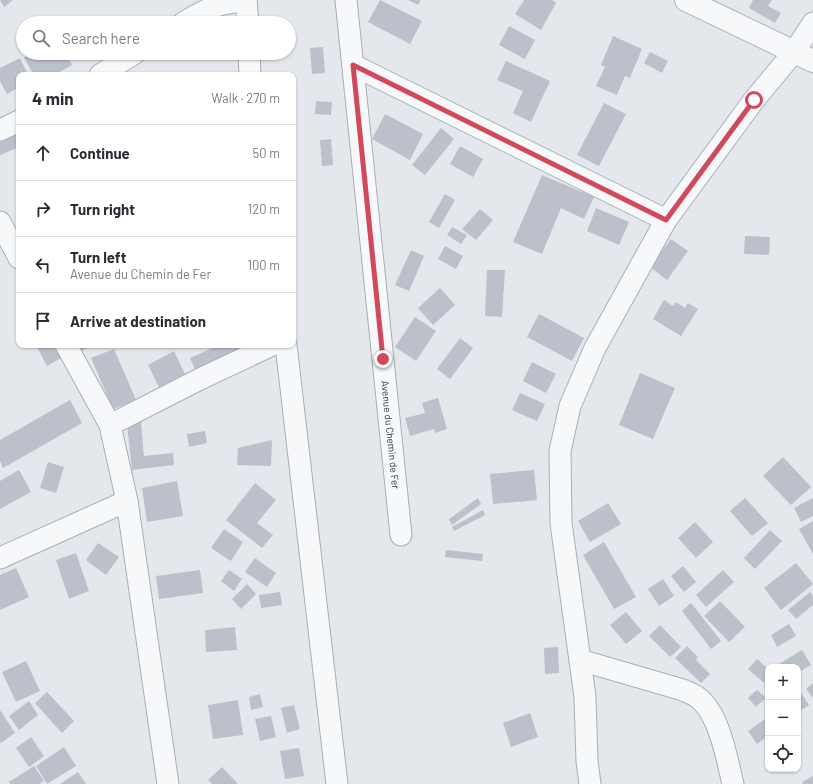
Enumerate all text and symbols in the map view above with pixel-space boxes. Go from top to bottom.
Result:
search box [16,16,296,60]
icon: search [30,27,52,49]
text: Search here [62,29,140,47]
text: 4 min [32,88,74,108]
text: Walk · 270 m [211,90,280,106]
route start [745,91,763,109]
icon: ahead [32,142,54,164]
text: Continue [70,144,130,162]
text: 50 m [253,145,280,161]
icon: right [32,198,54,220]
text: Turn right [70,200,135,218]
text: 120 m [248,201,280,217]
text: Turn left [70,248,126,266]
icon: left [32,254,54,276]
text: 100 m [247,257,280,273]
text: Avenue du Chemin de Fer [70,266,211,282]
icon: arrive [32,310,54,332]
text: Arrive at destination [70,312,206,330]
route end [374,350,392,368]
street label: Avenue du Chemin de Fer [379,380,402,490]
map controls [765,664,801,772]
button: + [765,664,801,700]
button: − [765,700,801,736]
button: locate [765,736,801,772]

